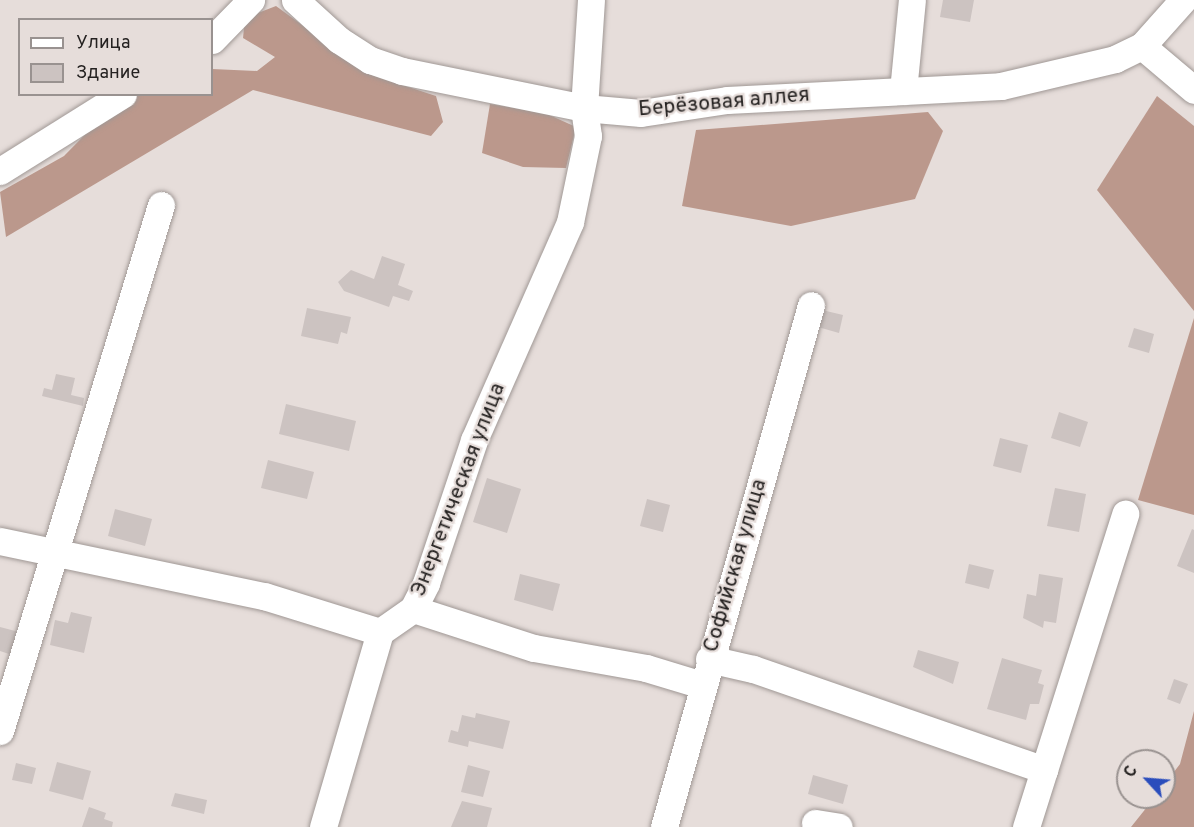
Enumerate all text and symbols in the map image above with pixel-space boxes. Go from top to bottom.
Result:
legend [18,18,213,96]
text: Улица [76,32,130,55]
text: Здание [76,62,140,85]
street label: Берёзовая аллея [637,83,811,123]
street label: Энергетическая улица [407,380,511,600]
street label: Софийская улица [699,477,773,655]
north arrow [1116,749,1176,809]
text: С [1120,763,1143,781]

